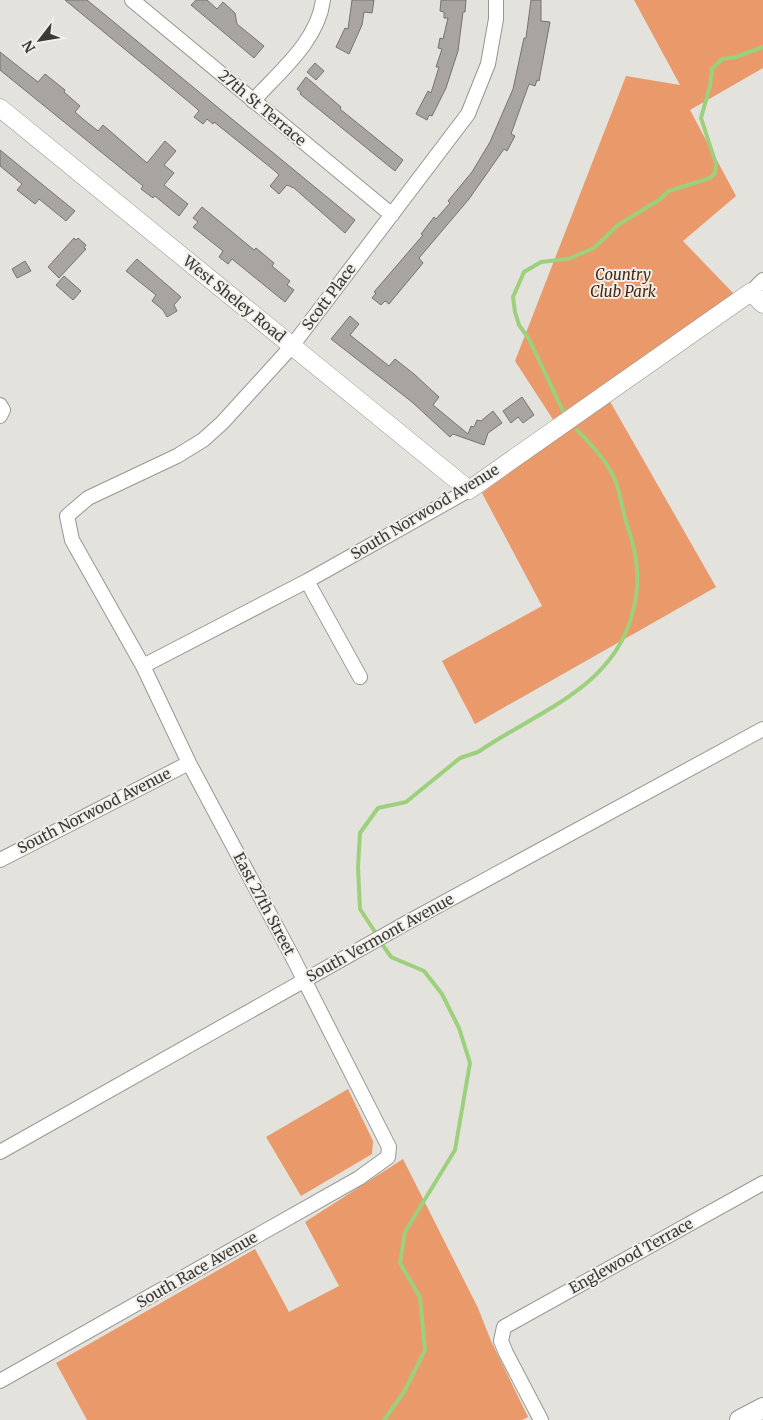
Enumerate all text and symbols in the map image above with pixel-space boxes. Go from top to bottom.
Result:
north arrow [15,15,65,65]
text: N [18,37,39,56]
street label: 27th St Terrace [215,65,310,150]
street label: West Sheley Road [178,251,290,346]
street label: Scott Place [298,260,360,334]
park label: Country Club Park [590,265,657,301]
street label: South Norwood Avenue [347,460,503,563]
street label: South Norwood Avenue [14,763,174,858]
street label: East 27th Street [229,849,300,959]
street label: South Vermont Avenue [303,889,457,986]
street label: Englewood Terrace [565,1213,696,1298]
street label: South Race Avenue [133,1227,261,1312]

